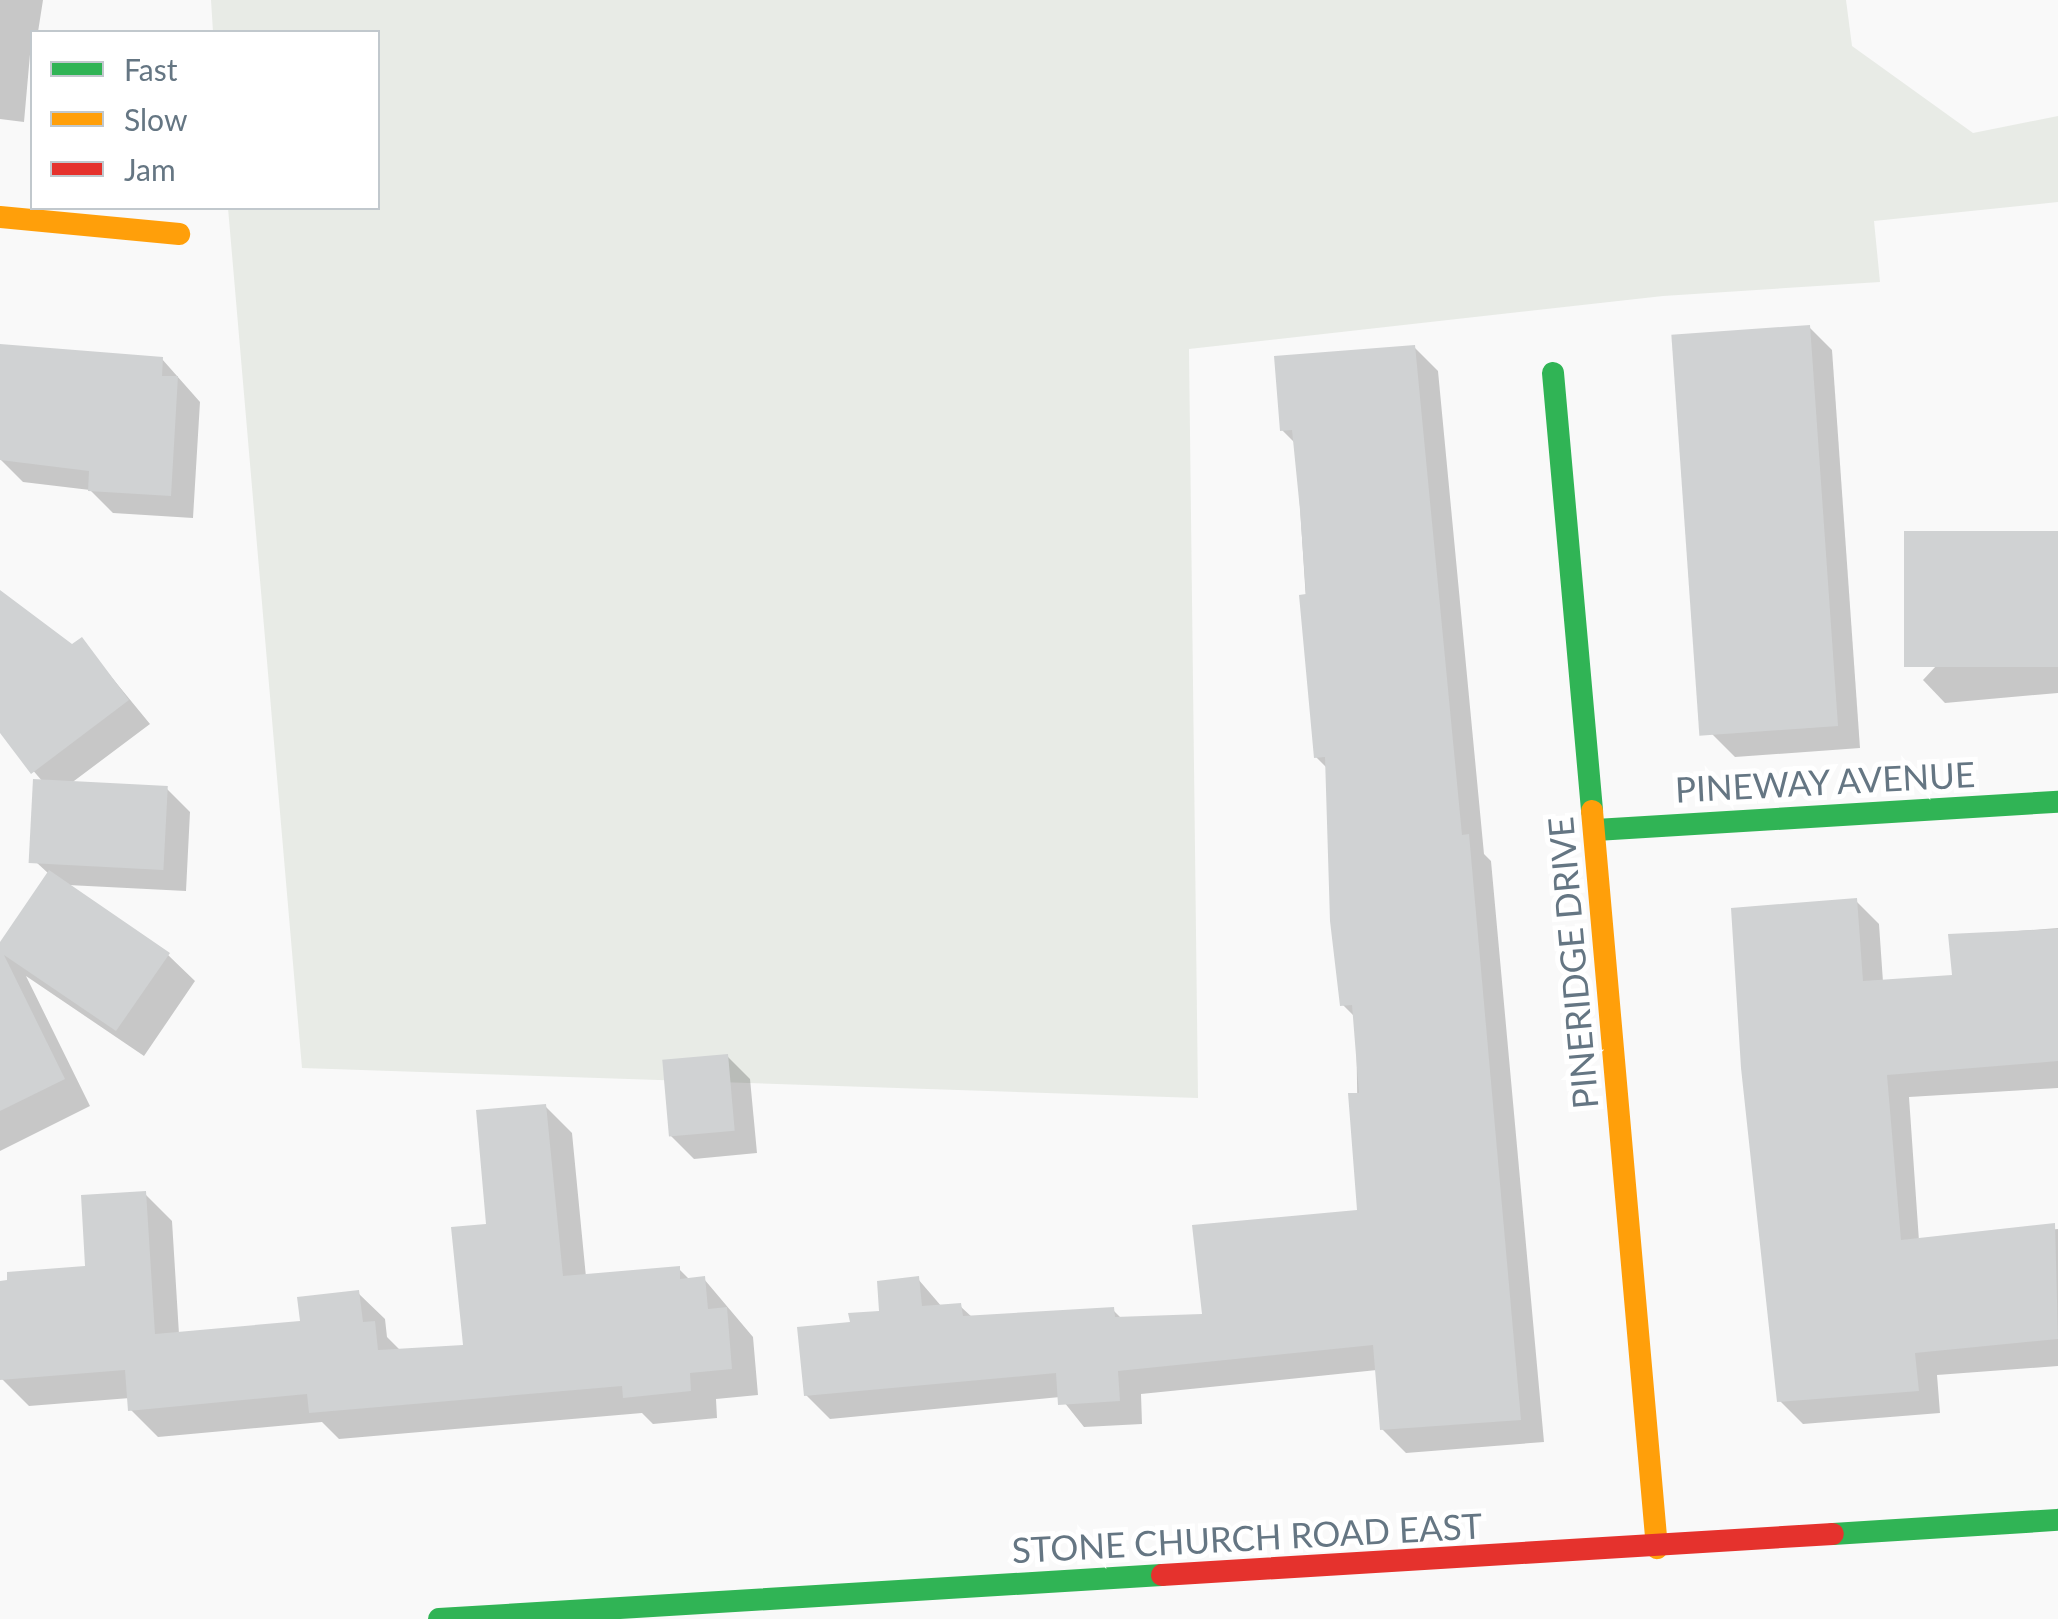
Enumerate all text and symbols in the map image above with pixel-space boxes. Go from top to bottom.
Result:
legend [30,30,380,210]
text: Fast [124,51,178,87]
text: Slow [124,101,187,137]
text: Jam [124,151,176,187]
street label: PINEWAY AVENUE [1673,752,1977,810]
street label: PINERIDGE DRIVE [1538,815,1606,1111]
street label: STONE CHURCH ROAD EAST [1011,1504,1483,1570]

